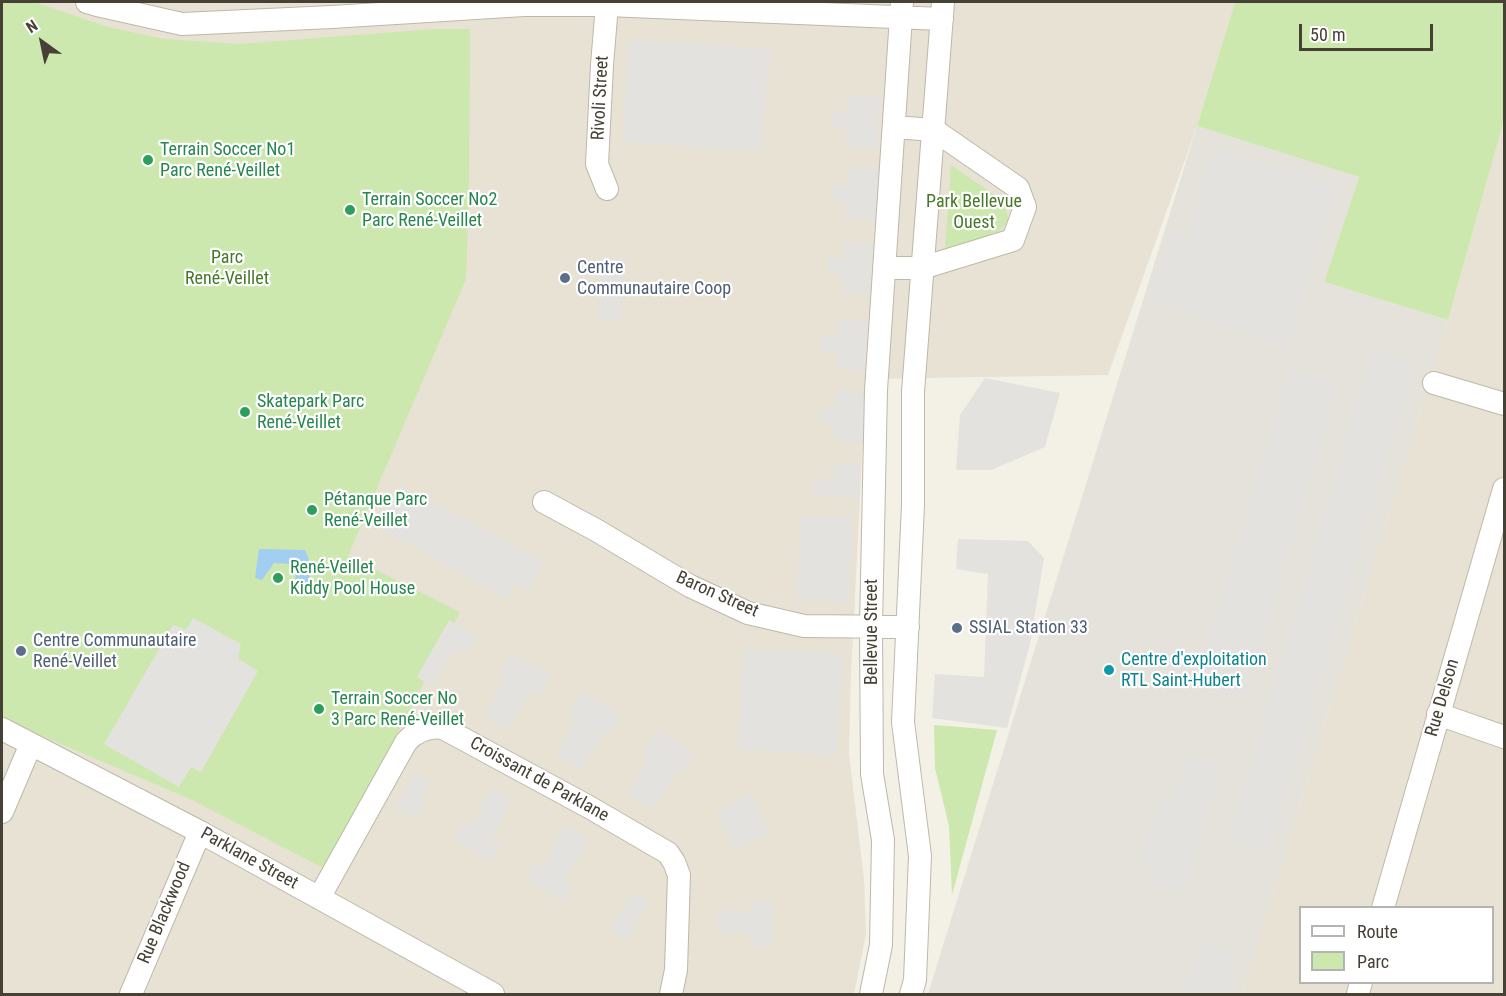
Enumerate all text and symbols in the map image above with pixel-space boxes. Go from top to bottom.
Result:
north arrow [12,12,72,72]
scale bar [1302,12,1436,50]
text: N [23,16,41,37]
text: 50 m [1310,24,1345,45]
street label: Rivoli Street [588,55,614,141]
place label: Terrain Soccer No1 Parc René-Veillet [160,139,295,182]
marker: Terrain Soccer No1 Parc René-Veillet [141,153,155,167]
place label: Terrain Soccer No2 Parc René-Veillet [362,189,497,232]
park label: Park Bellevue Ouest [926,191,1022,234]
marker: Terrain Soccer No2 Parc René-Veillet [343,203,357,217]
park label: Parc René-Veillet [185,247,269,290]
place label: Centre Communautaire Coop [577,257,731,300]
marker: Centre Communautaire Coop [558,271,572,285]
place label: Skatepark Parc René-Veillet [257,391,364,434]
marker: Skatepark Parc René-Veillet [238,405,252,419]
place label: Pétanque Parc René-Veillet [324,489,427,532]
marker: Pétanque Parc René-Veillet [305,503,319,517]
place label: René-Veillet Kiddy Pool House [290,557,415,600]
street label: Baron Street [672,567,762,623]
marker: René-Veillet Kiddy Pool House [271,571,285,585]
street label: Bellevue Street [861,579,883,685]
place label: SSIAL Station 33 [969,617,1088,639]
marker: SSIAL Station 33 [950,621,964,635]
place label: Centre Communautaire René-Veillet [33,630,196,672]
marker: Centre Communautaire René-Veillet [14,644,28,658]
place label: Centre d'exploitation RTL Saint-Hubert [1121,649,1267,692]
street label: Rue Delson [1422,657,1464,739]
marker: Centre d'exploitation RTL Saint-Hubert [1102,663,1116,677]
place label: Terrain Soccer No 3 Parc René-Veillet [331,688,464,730]
marker: Terrain Soccer No 3 Parc René-Veillet [312,702,326,716]
street label: Croissant de Parklane [466,733,612,827]
street label: Parklane Street [196,823,302,895]
street label: Rue Blackwood [134,859,196,967]
legend [1299,906,1494,984]
text: Route [1357,921,1398,942]
text: Parc [1357,951,1389,972]

